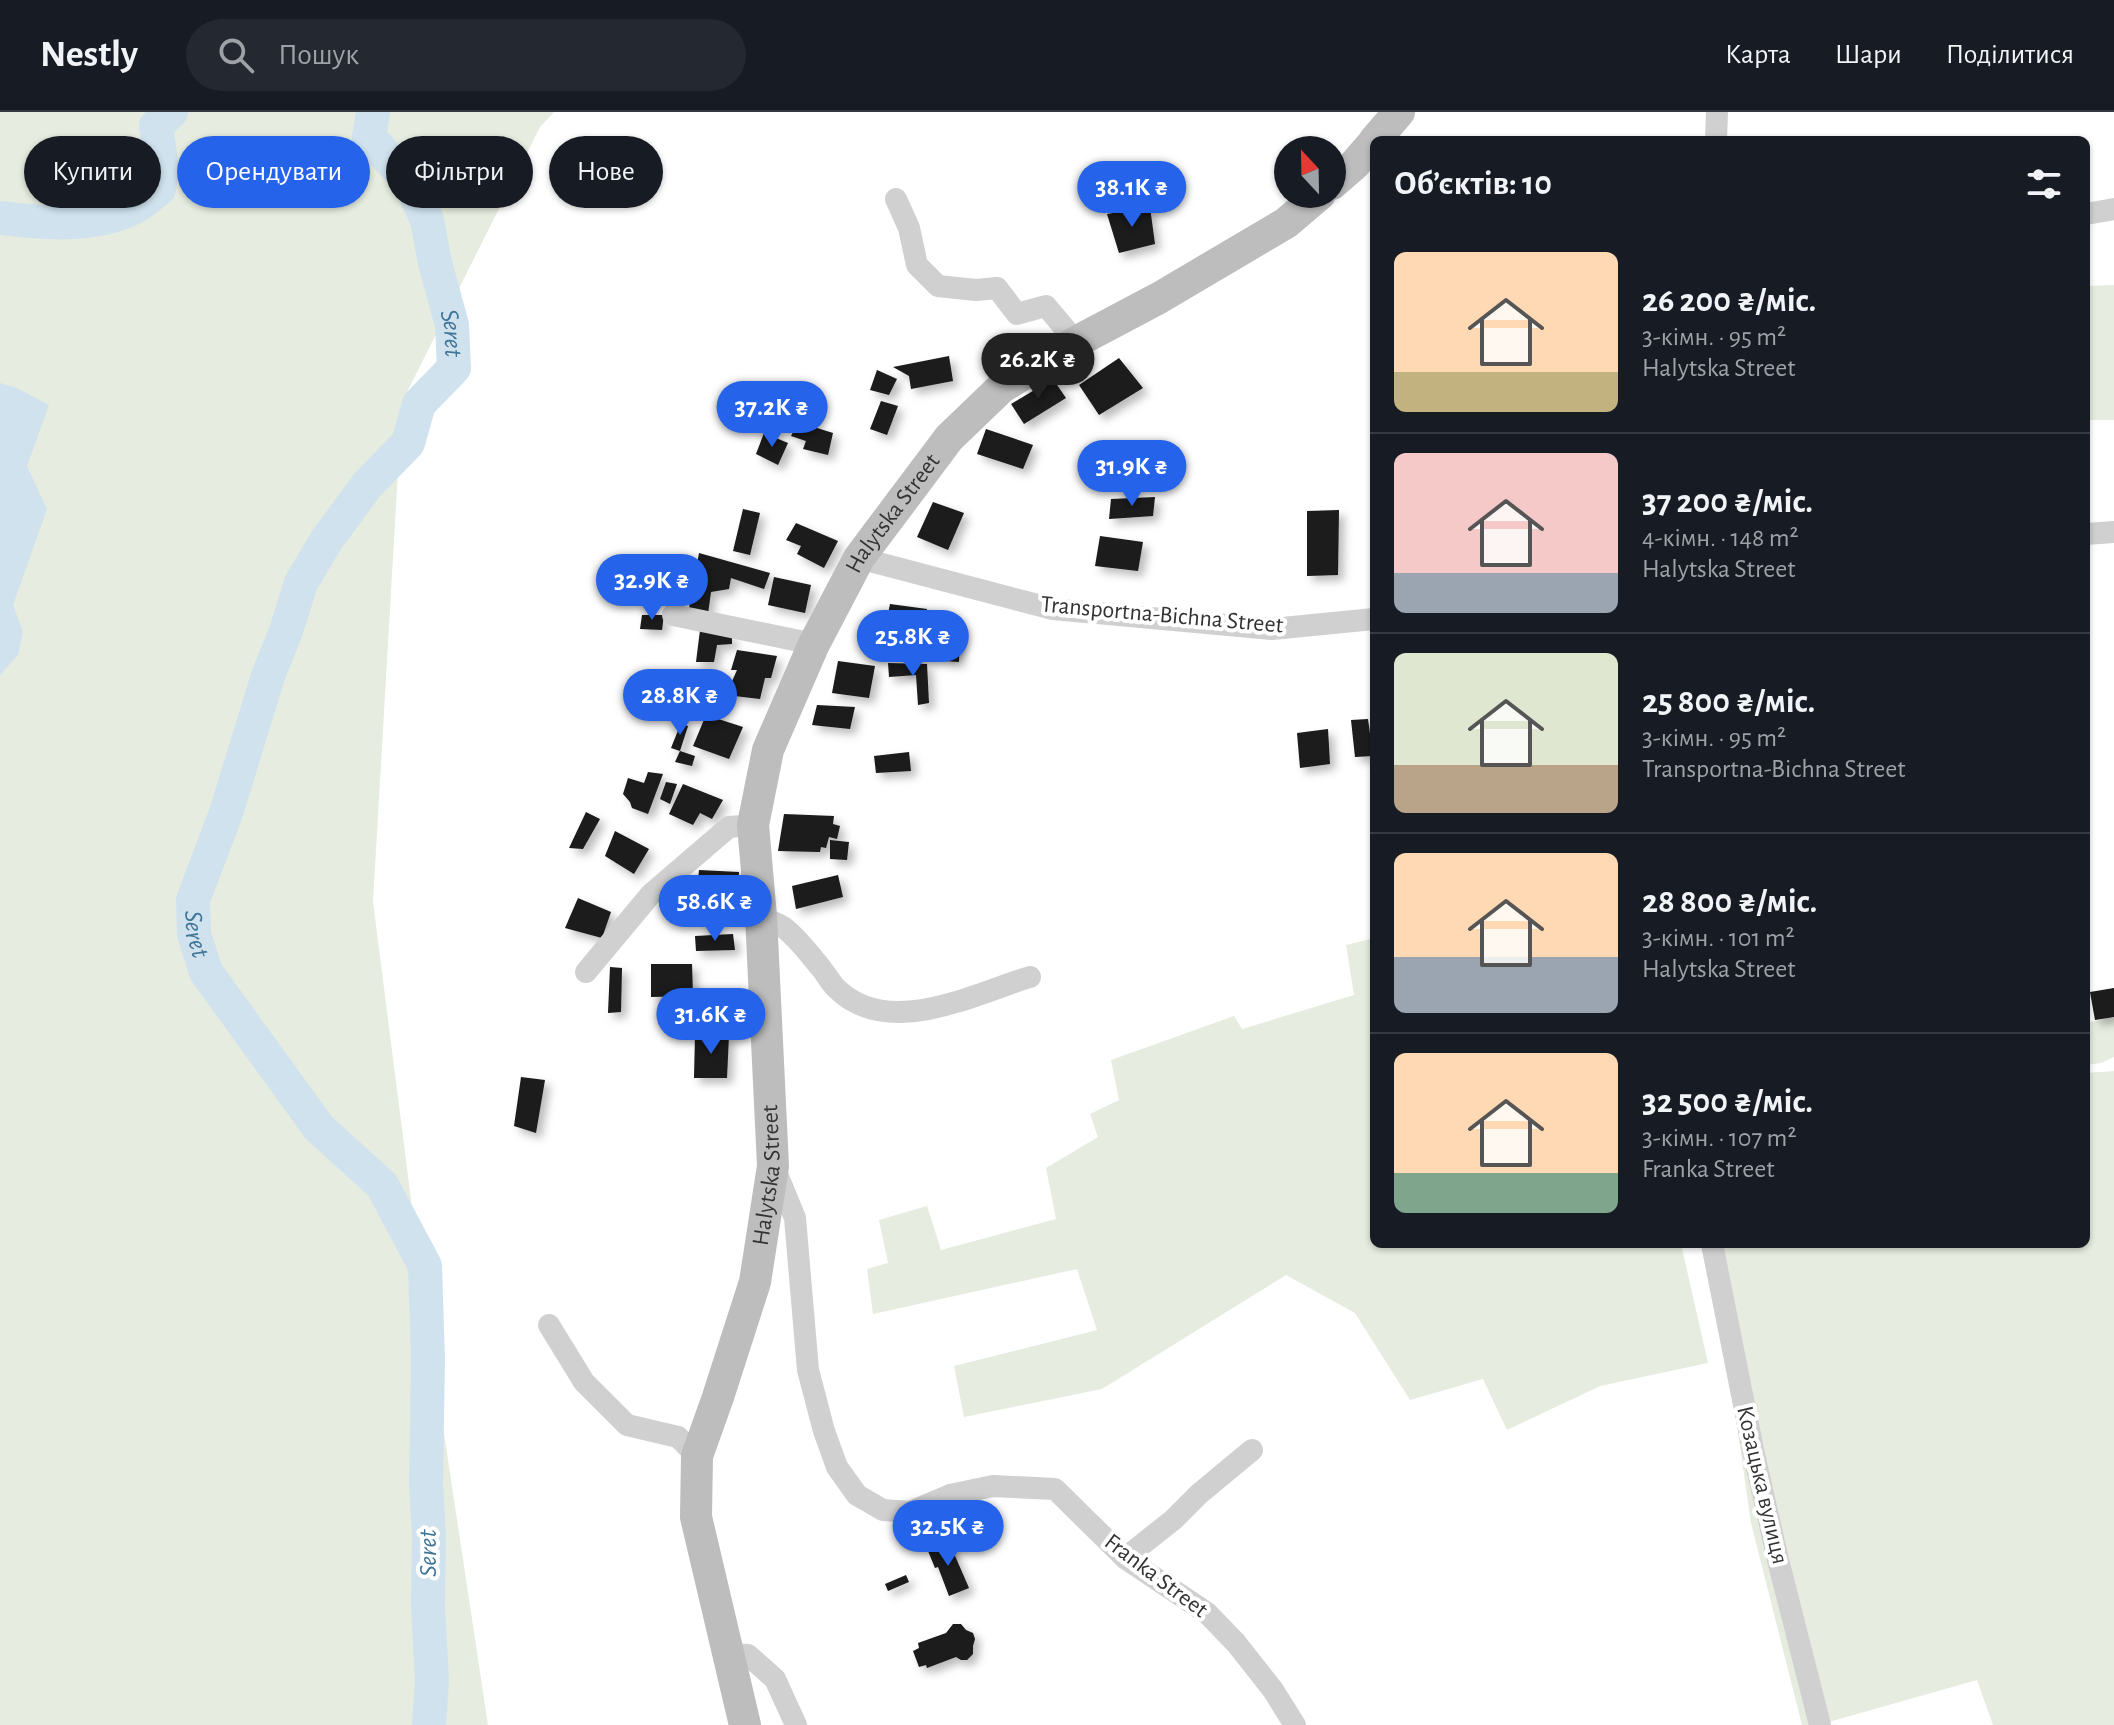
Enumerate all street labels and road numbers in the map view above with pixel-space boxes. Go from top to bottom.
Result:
street label: Halytska Street [841,449,945,577]
street label: Transportna-Bichna Street [1040,592,1285,638]
street label: Halytska Street [749,1104,785,1247]
street label: Козацька вулиця [1732,1404,1792,1566]
street label: Franka Street [1100,1530,1212,1623]

